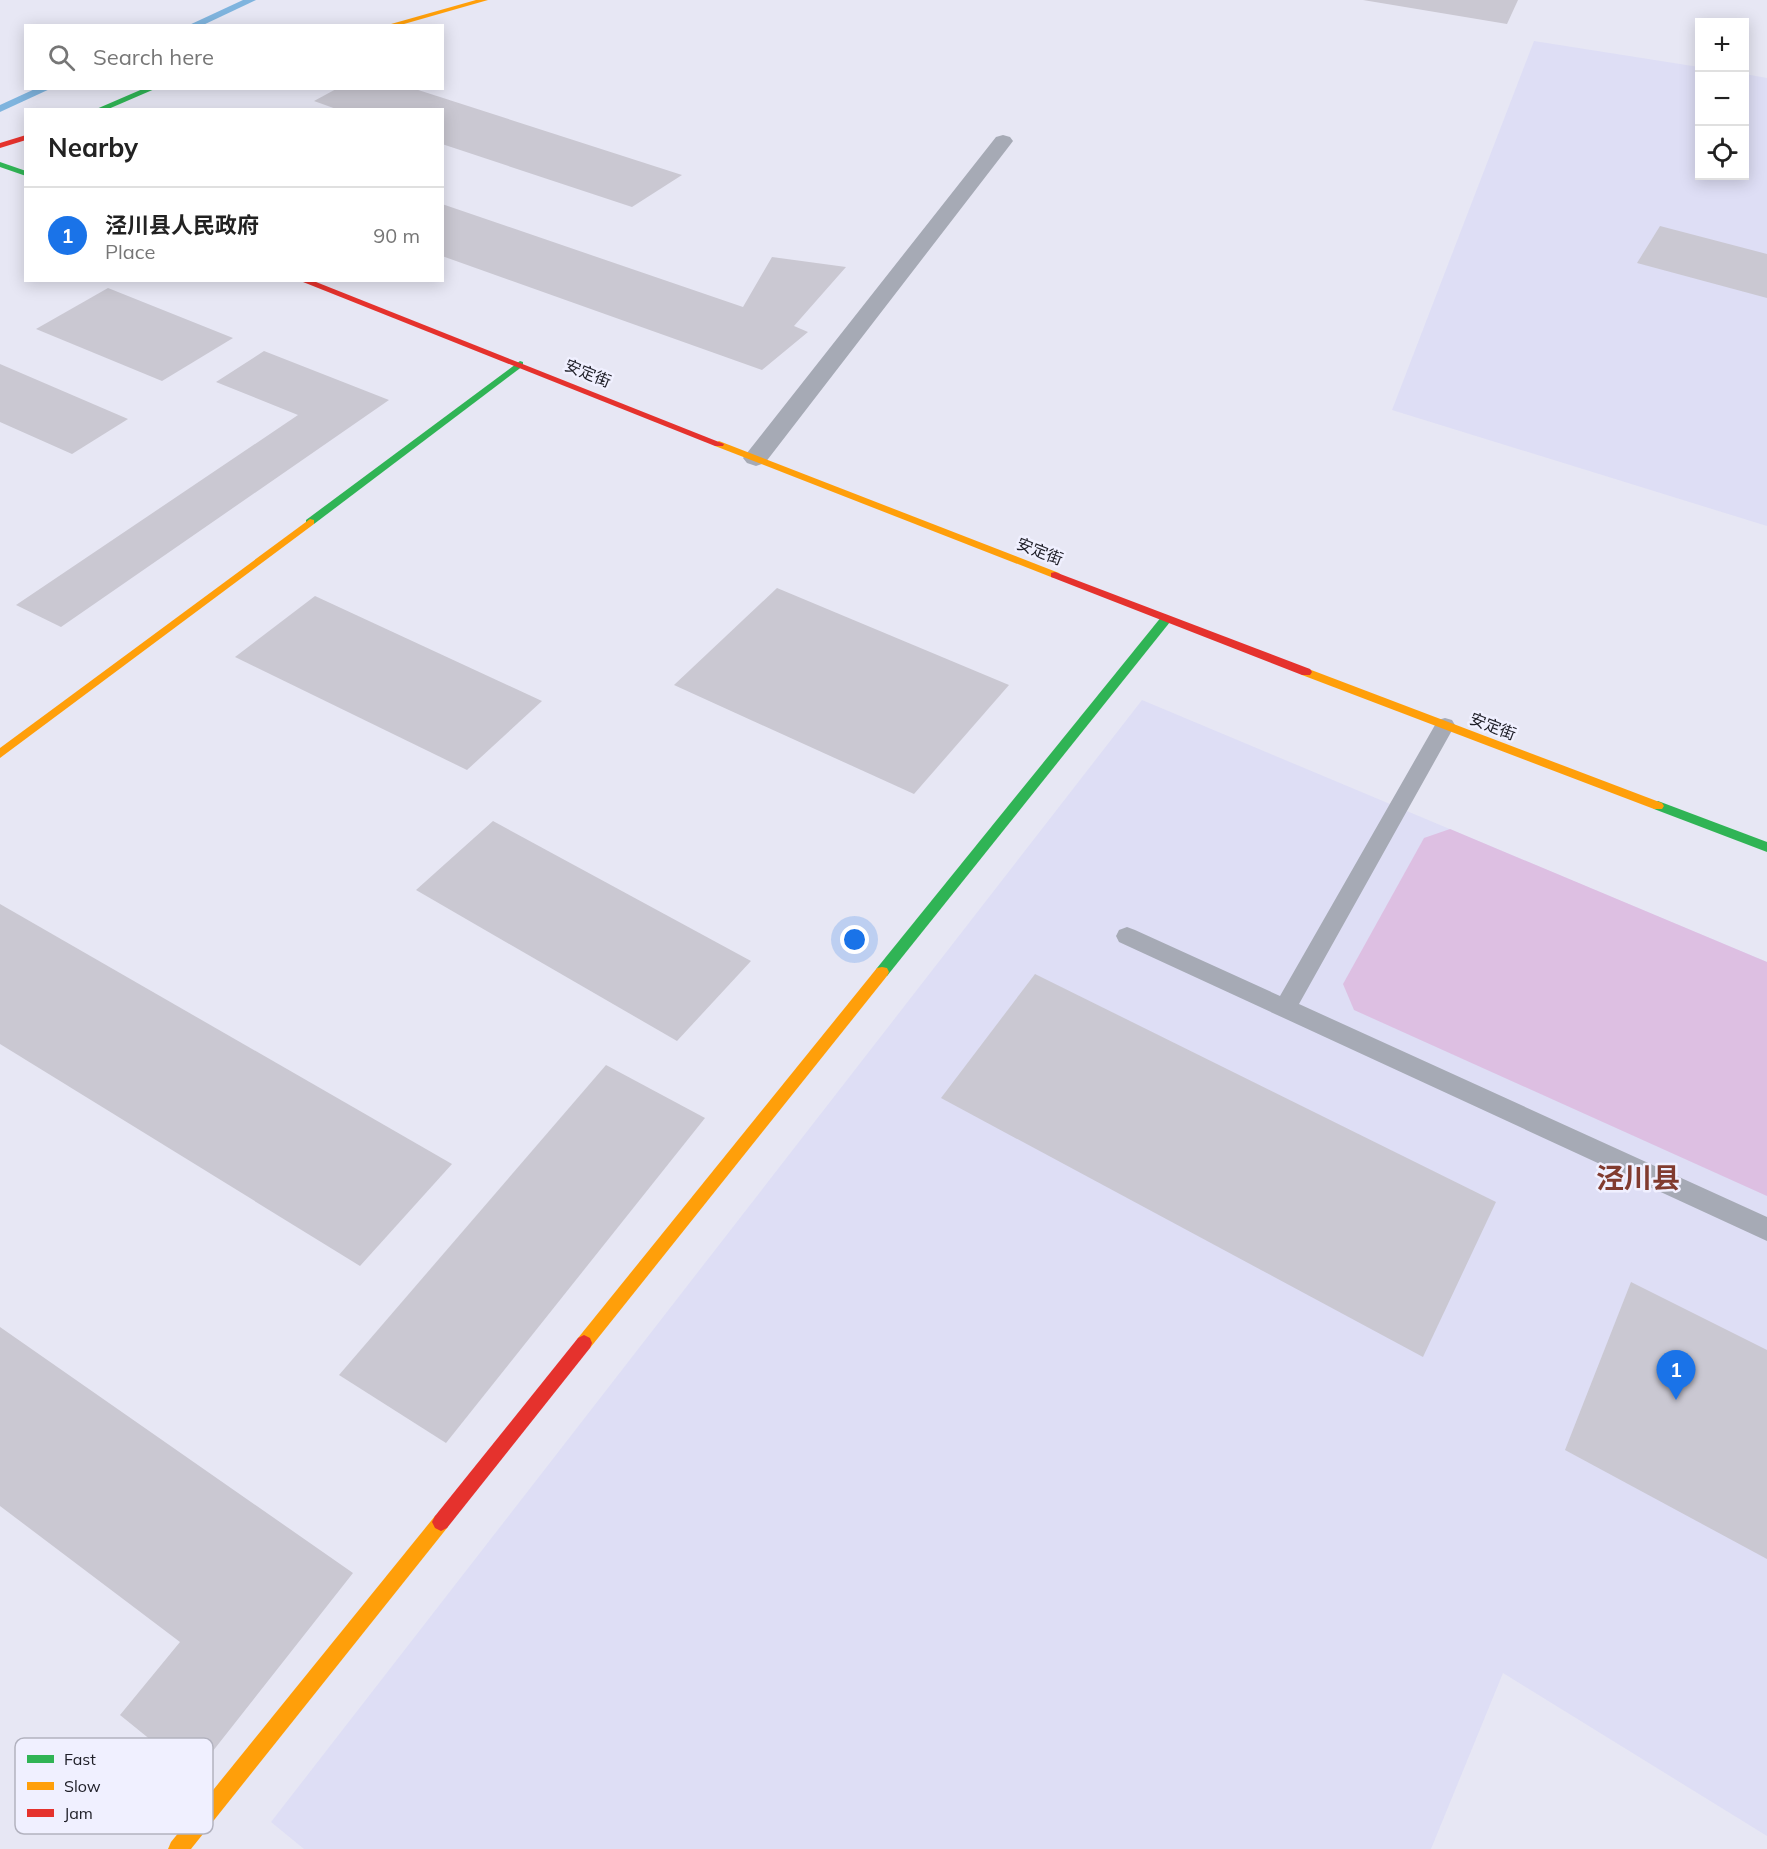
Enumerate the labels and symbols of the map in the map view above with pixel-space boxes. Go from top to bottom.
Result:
street label: 安定街 [562,355,614,391]
street label: 安定街 [1014,533,1066,569]
street label: 安定街 [1467,708,1519,744]
your location [840,925,869,954]
district label: 泾川县 [1596,1160,1680,1195]
pin: 1 [1656,1350,1696,1400]
legend [15,1738,213,1834]
text: Fast [64,1749,96,1769]
text: Slow [64,1776,101,1796]
text: Jam [64,1803,93,1823]

